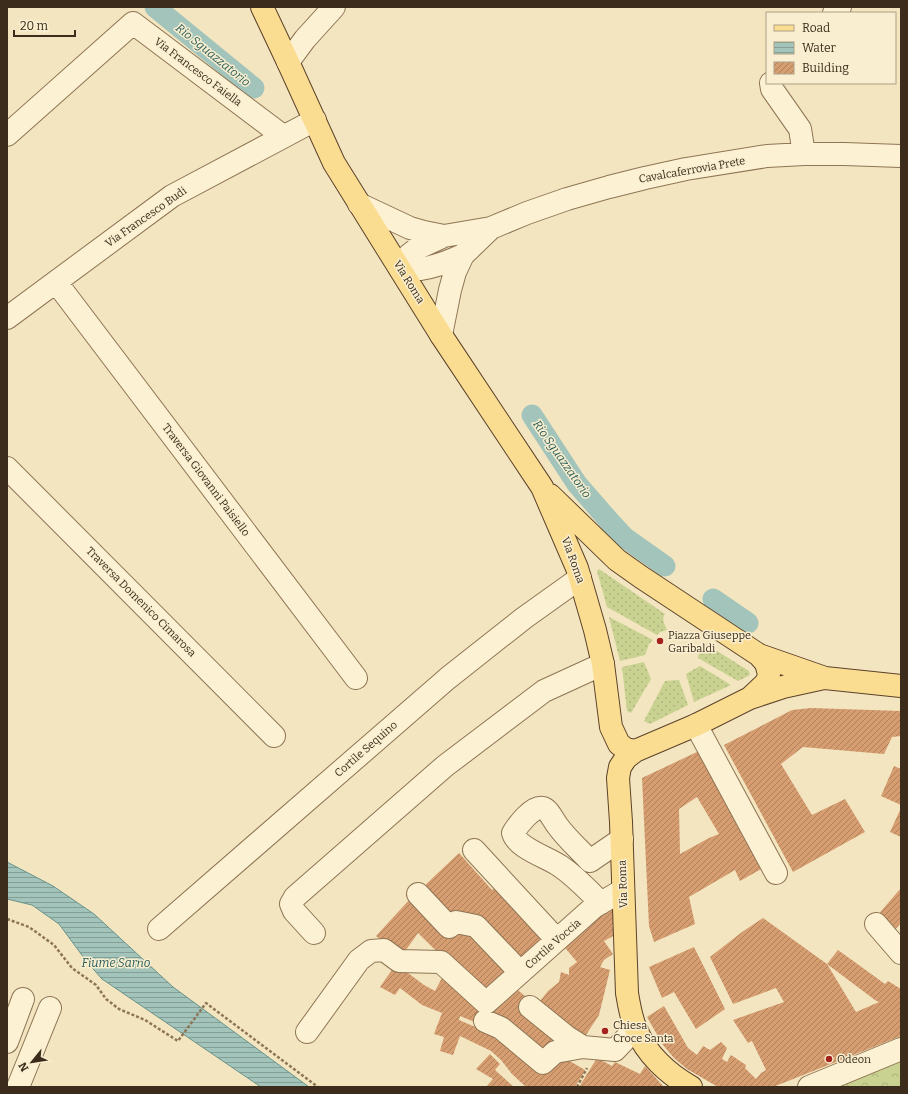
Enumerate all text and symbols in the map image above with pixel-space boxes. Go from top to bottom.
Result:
scale bar [14,12,75,38]
legend [766,12,896,84]
text: 20 m [20,19,49,33]
water label: Rio Sguazzatorio [173,21,253,90]
text: Road [802,21,830,35]
street label: Via Francesco Faiella [152,35,244,109]
text: Water [802,41,837,55]
text: Building [802,61,849,75]
street label: Cavalcaferrovia Prete [638,154,746,186]
street label: Via Francesco Budi [103,184,190,250]
street label: Via Roma [391,258,427,306]
water label: Rio Sguazzatorio [530,417,594,501]
street label: Traversa Giovanni Paisiello [159,421,253,539]
street label: Via Roma [559,535,587,585]
street label: Traversa Domenico Cimarosa [83,544,199,660]
place label: Piazza Giuseppe Garibaldi [668,629,751,655]
marker: Piazza Giuseppe Garibaldi [655,636,665,646]
street label: Cortile Sequino [332,718,400,780]
street label: Via Roma [616,860,630,908]
street label: Cortile Voccia [522,916,584,972]
water label: Fiume Sarno [81,956,151,970]
place label: Chiesa Croce Santa [613,1019,674,1045]
marker: Chiesa Croce Santa [600,1026,610,1036]
north arrow [12,1042,52,1082]
place label: Odeon [837,1053,871,1066]
marker: Odeon [824,1054,834,1064]
text: N [16,1059,32,1074]

